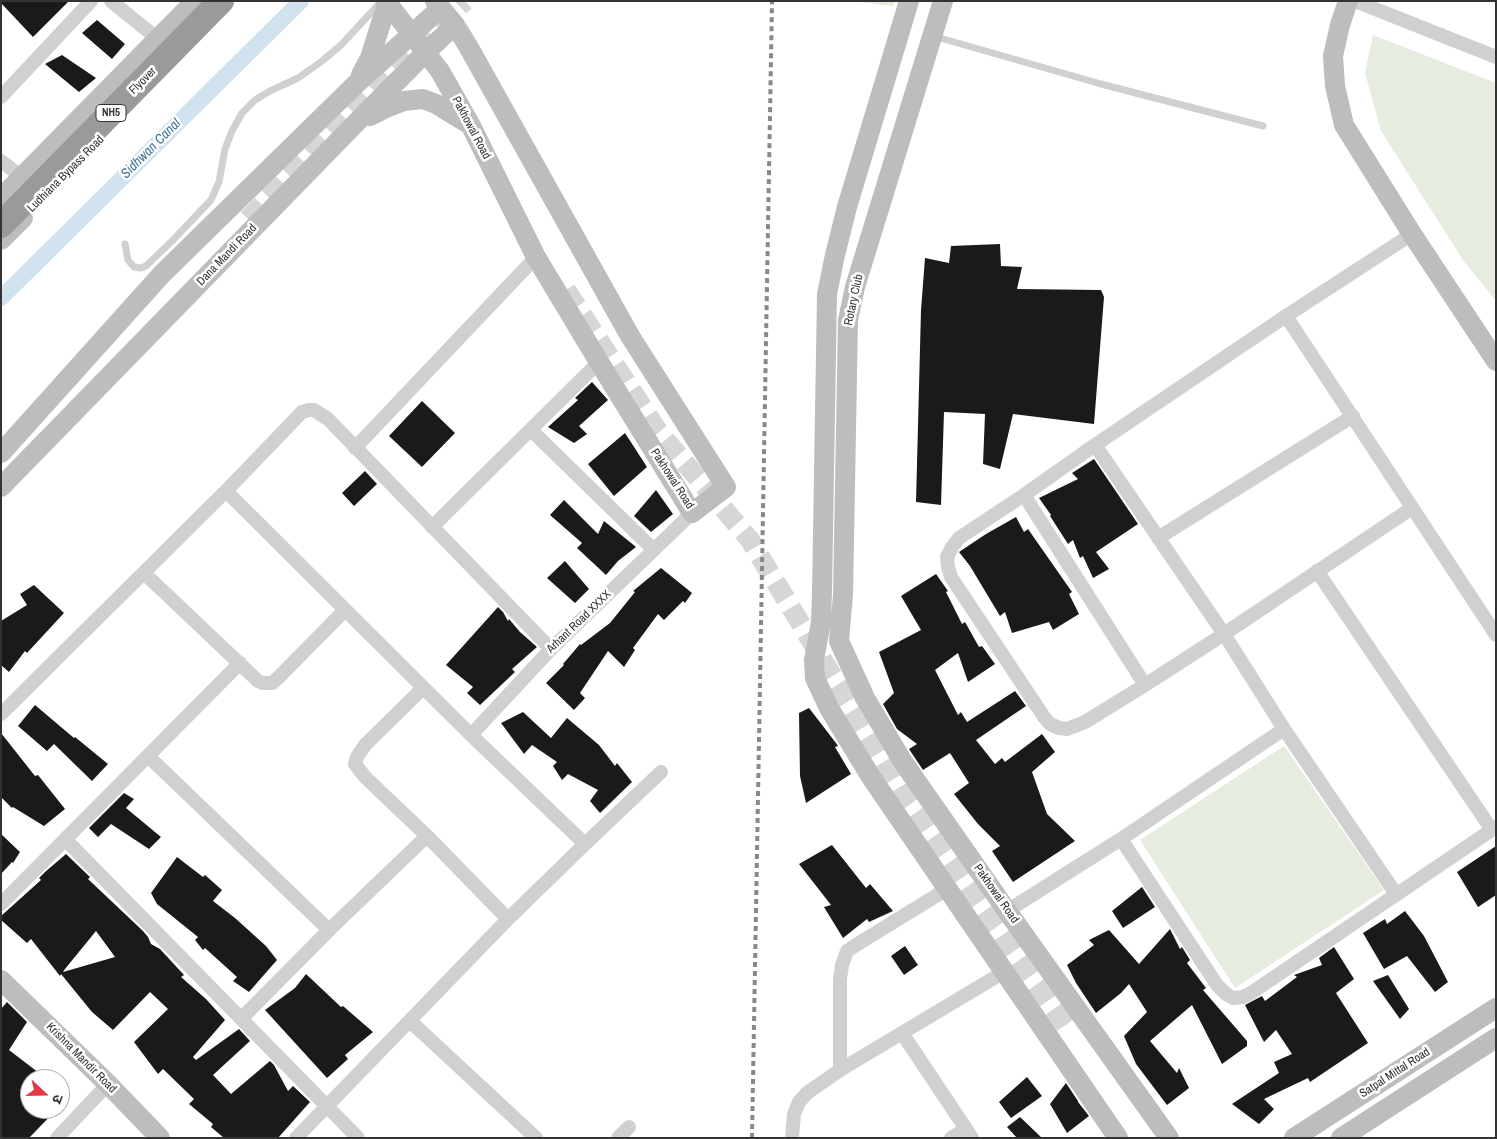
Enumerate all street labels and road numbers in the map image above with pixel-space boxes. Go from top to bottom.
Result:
street label: Flyover [127,65,159,97]
street label: Pakhowal Road [448,94,494,162]
road number: NH5 [96,105,126,122]
street label: Ludhiana Bypass Road [25,133,107,215]
street label: Dana Mandi Road [194,221,260,289]
street label: Rotary Club [842,273,866,327]
street label: Pakhowal Road [647,446,697,512]
street label: Arhant Road XXXX [544,588,614,656]
street label: Pakhowal Road [970,862,1022,926]
street label: Krishna Mandir Road [43,1020,119,1096]
street label: Satpal Mittal Road [1357,1045,1433,1101]

